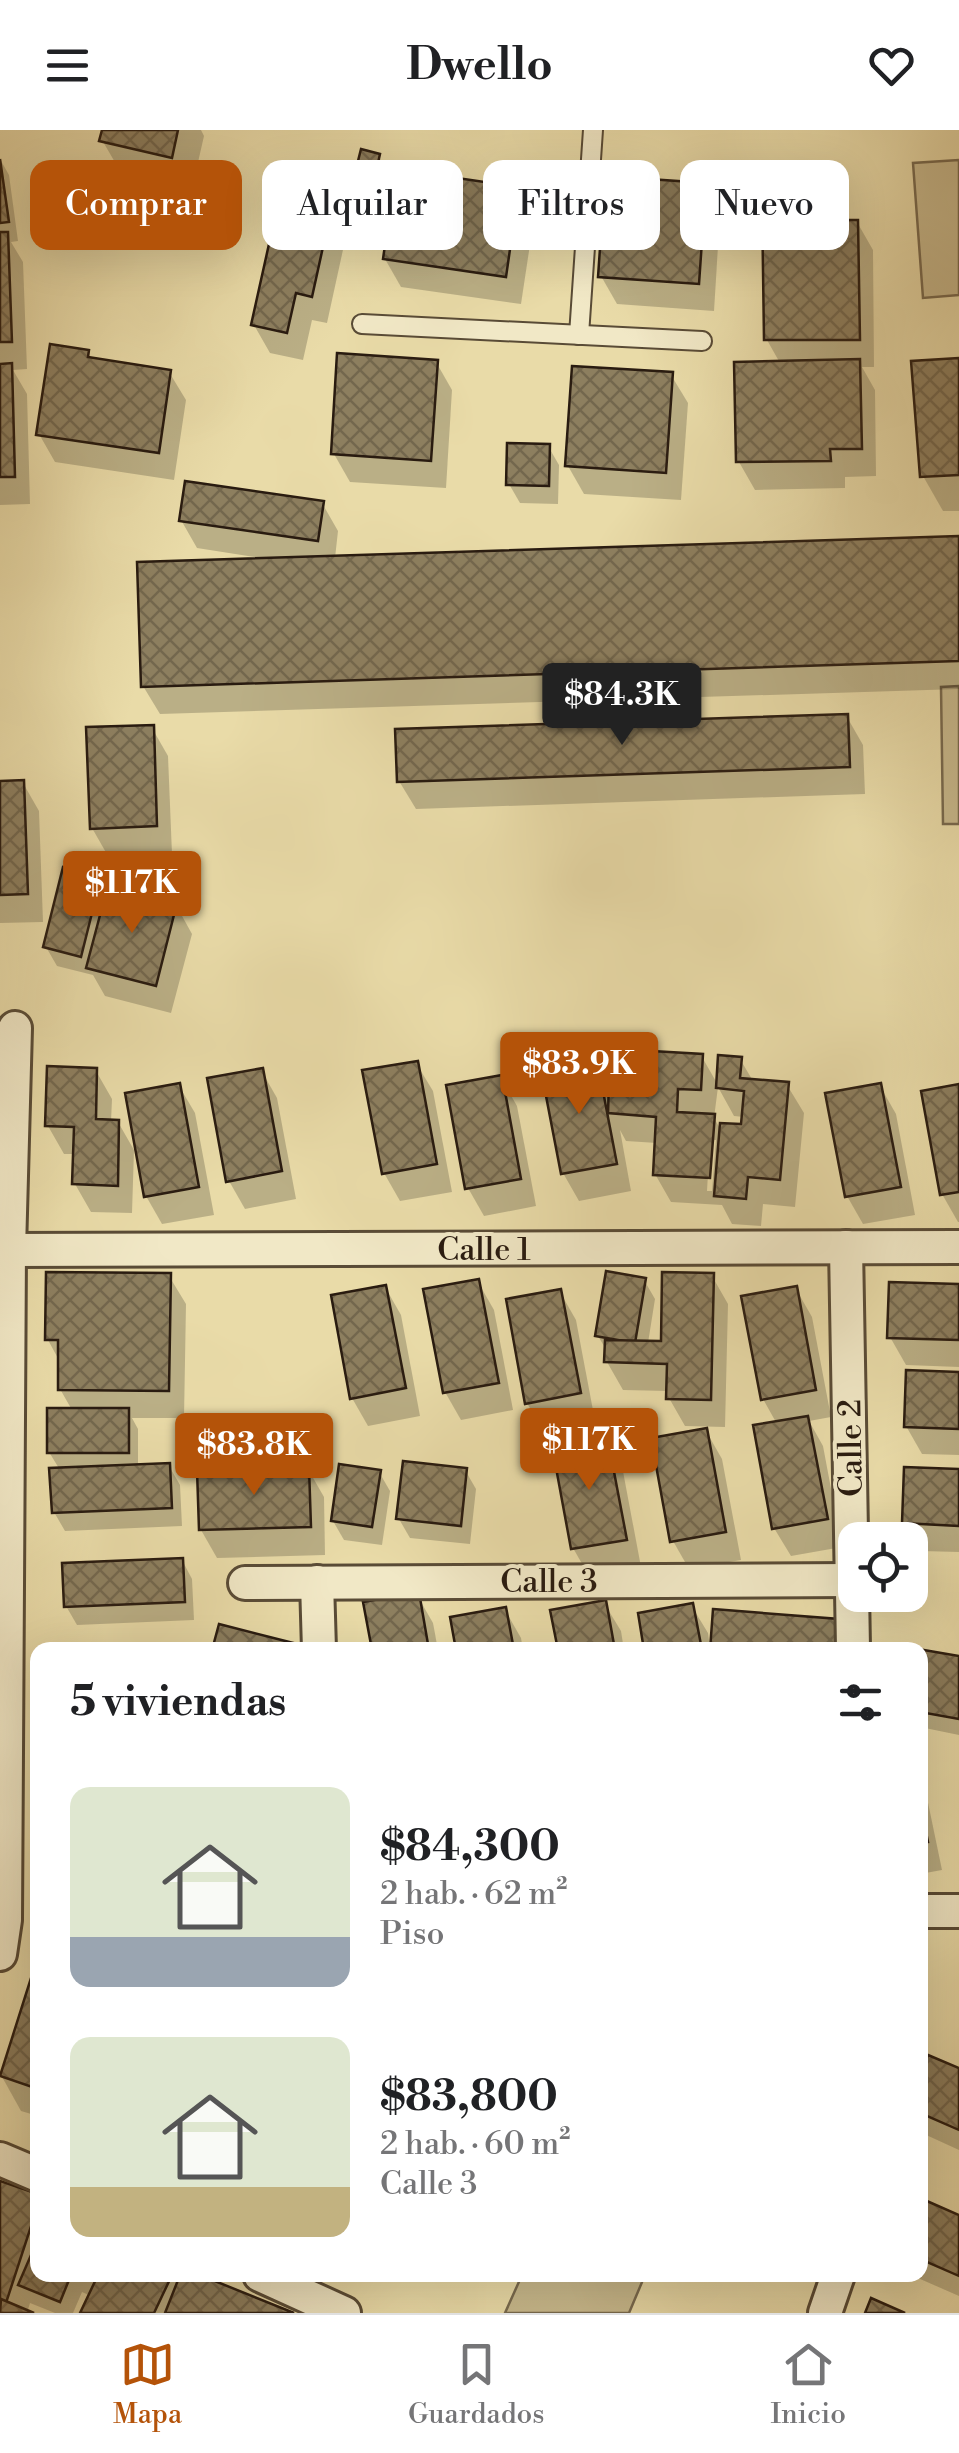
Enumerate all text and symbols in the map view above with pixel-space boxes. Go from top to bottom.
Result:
text: Dwello [406,37,553,94]
icon: menu [40,38,95,93]
icon: heart [864,38,919,93]
chip: Comprar [30,160,242,250]
chip: Alquilar [262,160,463,250]
chip: Filtros [483,160,660,250]
chip: Nuevo [680,160,849,250]
pin: $84.3K [541,663,703,748]
text: $84.3K [564,675,680,715]
pin: $117K [62,851,202,936]
text: $117K [85,863,179,903]
pin: $83.9K [498,1032,660,1117]
text: $83.9K [522,1044,636,1084]
street label: Calle 1 [437,1230,531,1270]
street label: Calle 2 [830,1399,872,1497]
pin: $117K [519,1408,659,1493]
pin: $83.8K [173,1413,335,1498]
text: $117K [542,1420,636,1460]
text: $83.8K [197,1425,311,1465]
map controls [838,1522,928,1612]
button: locate [838,1522,928,1612]
street label: Calle 3 [500,1562,598,1602]
icon: filters [833,1675,888,1730]
text: 5 viviendas [70,1676,286,1729]
text: $84,300 [380,1821,560,1874]
icon: home [150,1827,270,1947]
text: 2 hab. · 62 m² [380,1874,568,1914]
text: Piso [380,1914,444,1954]
text: $83,800 [380,2071,558,2124]
icon: home [150,2077,270,2197]
text: 2 hab. · 60 m² [380,2124,571,2164]
text: Calle 3 [380,2164,478,2204]
tab: Mapa [113,2337,182,2432]
tab: Guardados [408,2337,545,2432]
tab: Inicio [770,2337,846,2432]

